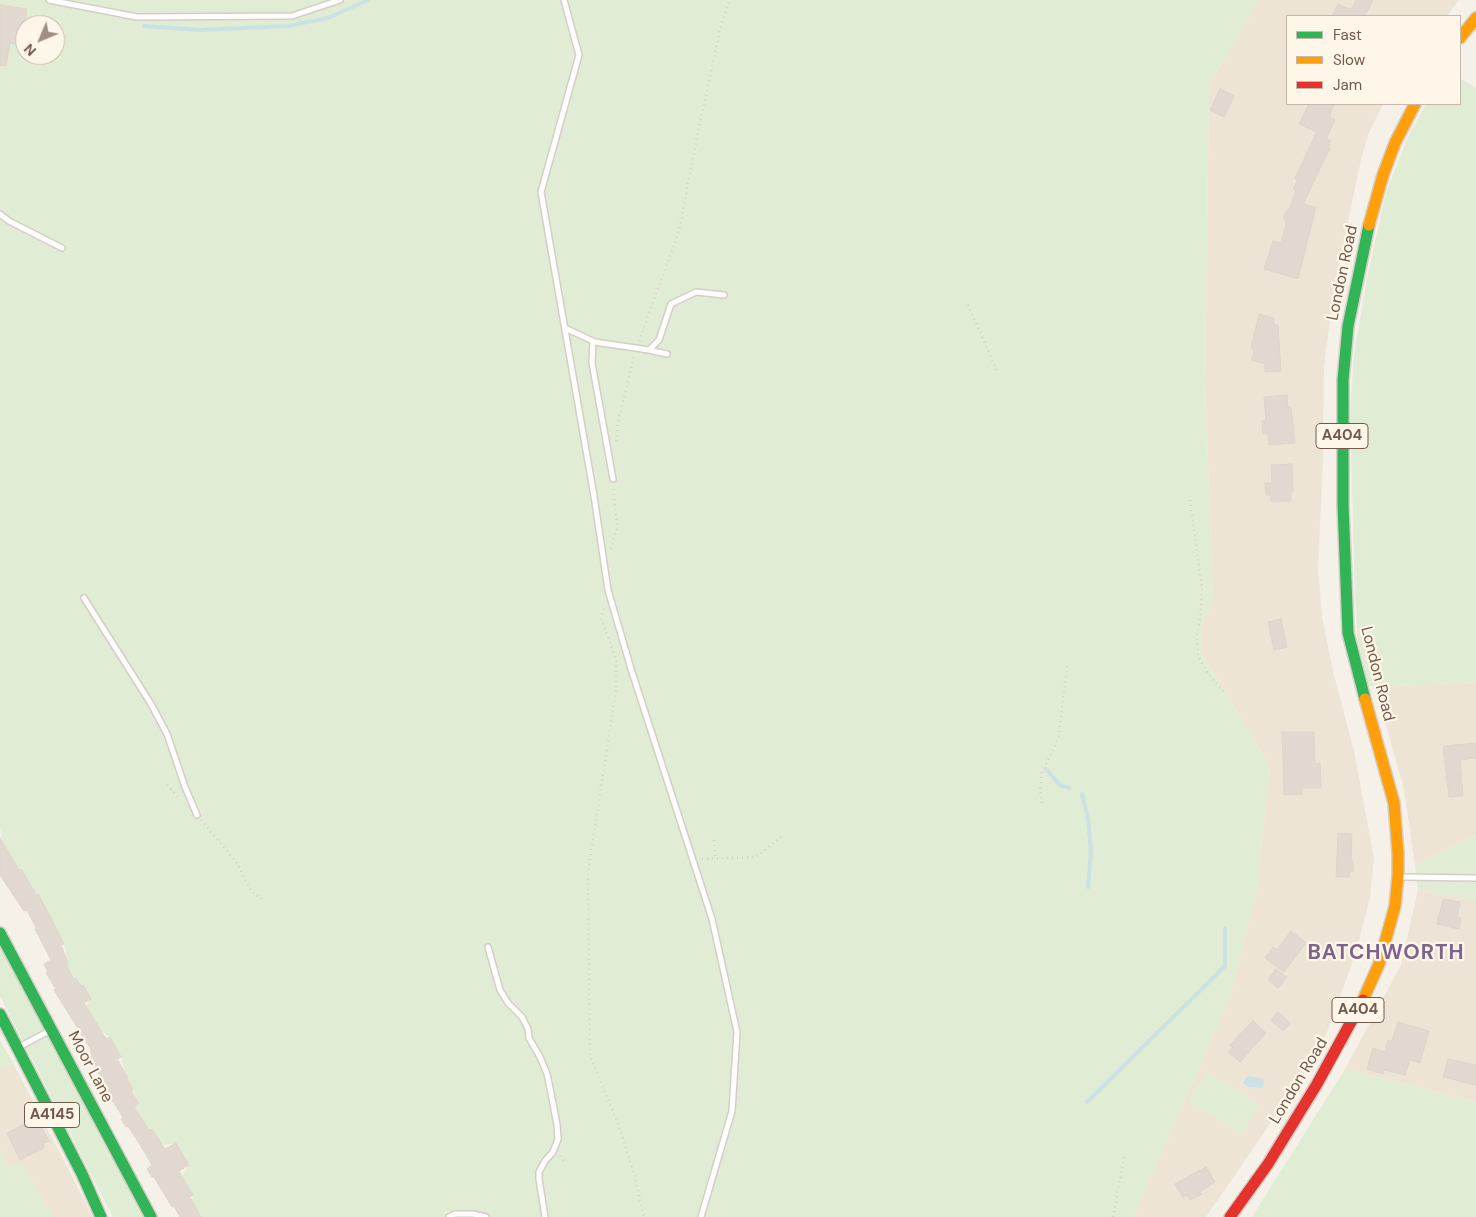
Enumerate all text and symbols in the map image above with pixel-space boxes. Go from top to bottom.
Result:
north arrow [15,15,65,65]
legend [1286,15,1461,105]
text: Fast [1333,25,1362,45]
text: N [20,40,40,60]
text: Slow [1333,50,1365,70]
text: Jam [1333,75,1362,95]
street label: London Road [1324,224,1362,322]
road number: A404 [1316,424,1368,448]
street label: London Road [1356,625,1398,723]
district label: BATCHWORTH [1306,940,1466,966]
road number: A404 [1332,998,1384,1022]
street label: Moor Lane [63,1028,117,1106]
street label: London Road [1266,1034,1332,1128]
road number: A4145 [24,1102,80,1128]

